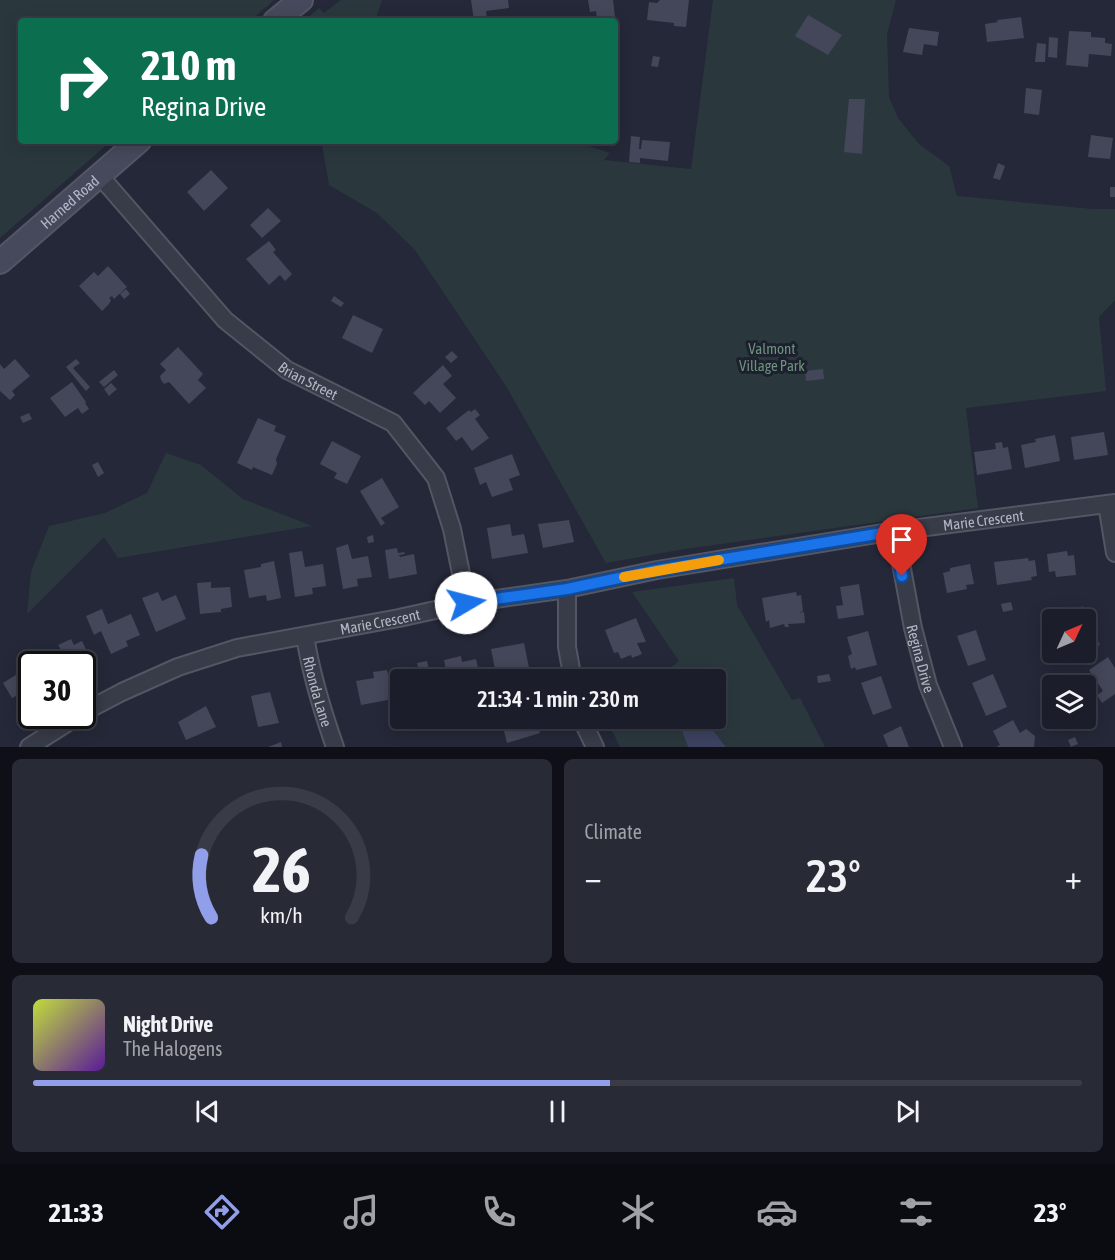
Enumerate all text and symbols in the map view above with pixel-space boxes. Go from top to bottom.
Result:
text: 210 m [141,41,236,89]
icon: right [42,42,120,120]
text: Regina Drive [141,91,266,122]
street label: Harned Road [37,172,102,232]
park label: Valmont Village Park [739,340,805,374]
street label: Brian Street [275,358,341,403]
street label: Marie Crescent [942,506,1025,533]
pin [876,514,927,576]
icon: arrive [885,523,918,556]
position arrow [434,571,498,635]
street label: Marie Crescent [339,605,422,637]
north arrow [1042,609,1096,663]
map controls [1042,609,1096,729]
street label: Regina Drive [904,622,939,695]
speed limit sign: 30 [18,651,96,729]
street label: Rhonda Lane [300,655,336,729]
button: layers [1042,675,1096,729]
text: 21:34 · 1 min · 230 m [477,686,639,712]
text: Climate [585,820,642,843]
text: 26 [252,834,311,905]
text: 23° [806,850,861,902]
text: − [585,858,602,896]
text: + [1065,858,1082,896]
text: km/h [260,903,303,928]
text: Night Drive [123,1011,213,1037]
text: The Halogens [123,1037,222,1060]
icon: previous [191,1095,224,1128]
icon: pause [541,1095,574,1128]
icon: next [891,1095,924,1128]
icon: directions [201,1191,243,1233]
icon: music [340,1191,382,1233]
icon: phone [478,1191,520,1233]
icon: climate [617,1191,659,1233]
icon: car [756,1191,798,1233]
icon: filters [895,1191,937,1233]
text: 21:33 [48,1197,104,1228]
text: 23° [1034,1197,1067,1228]

